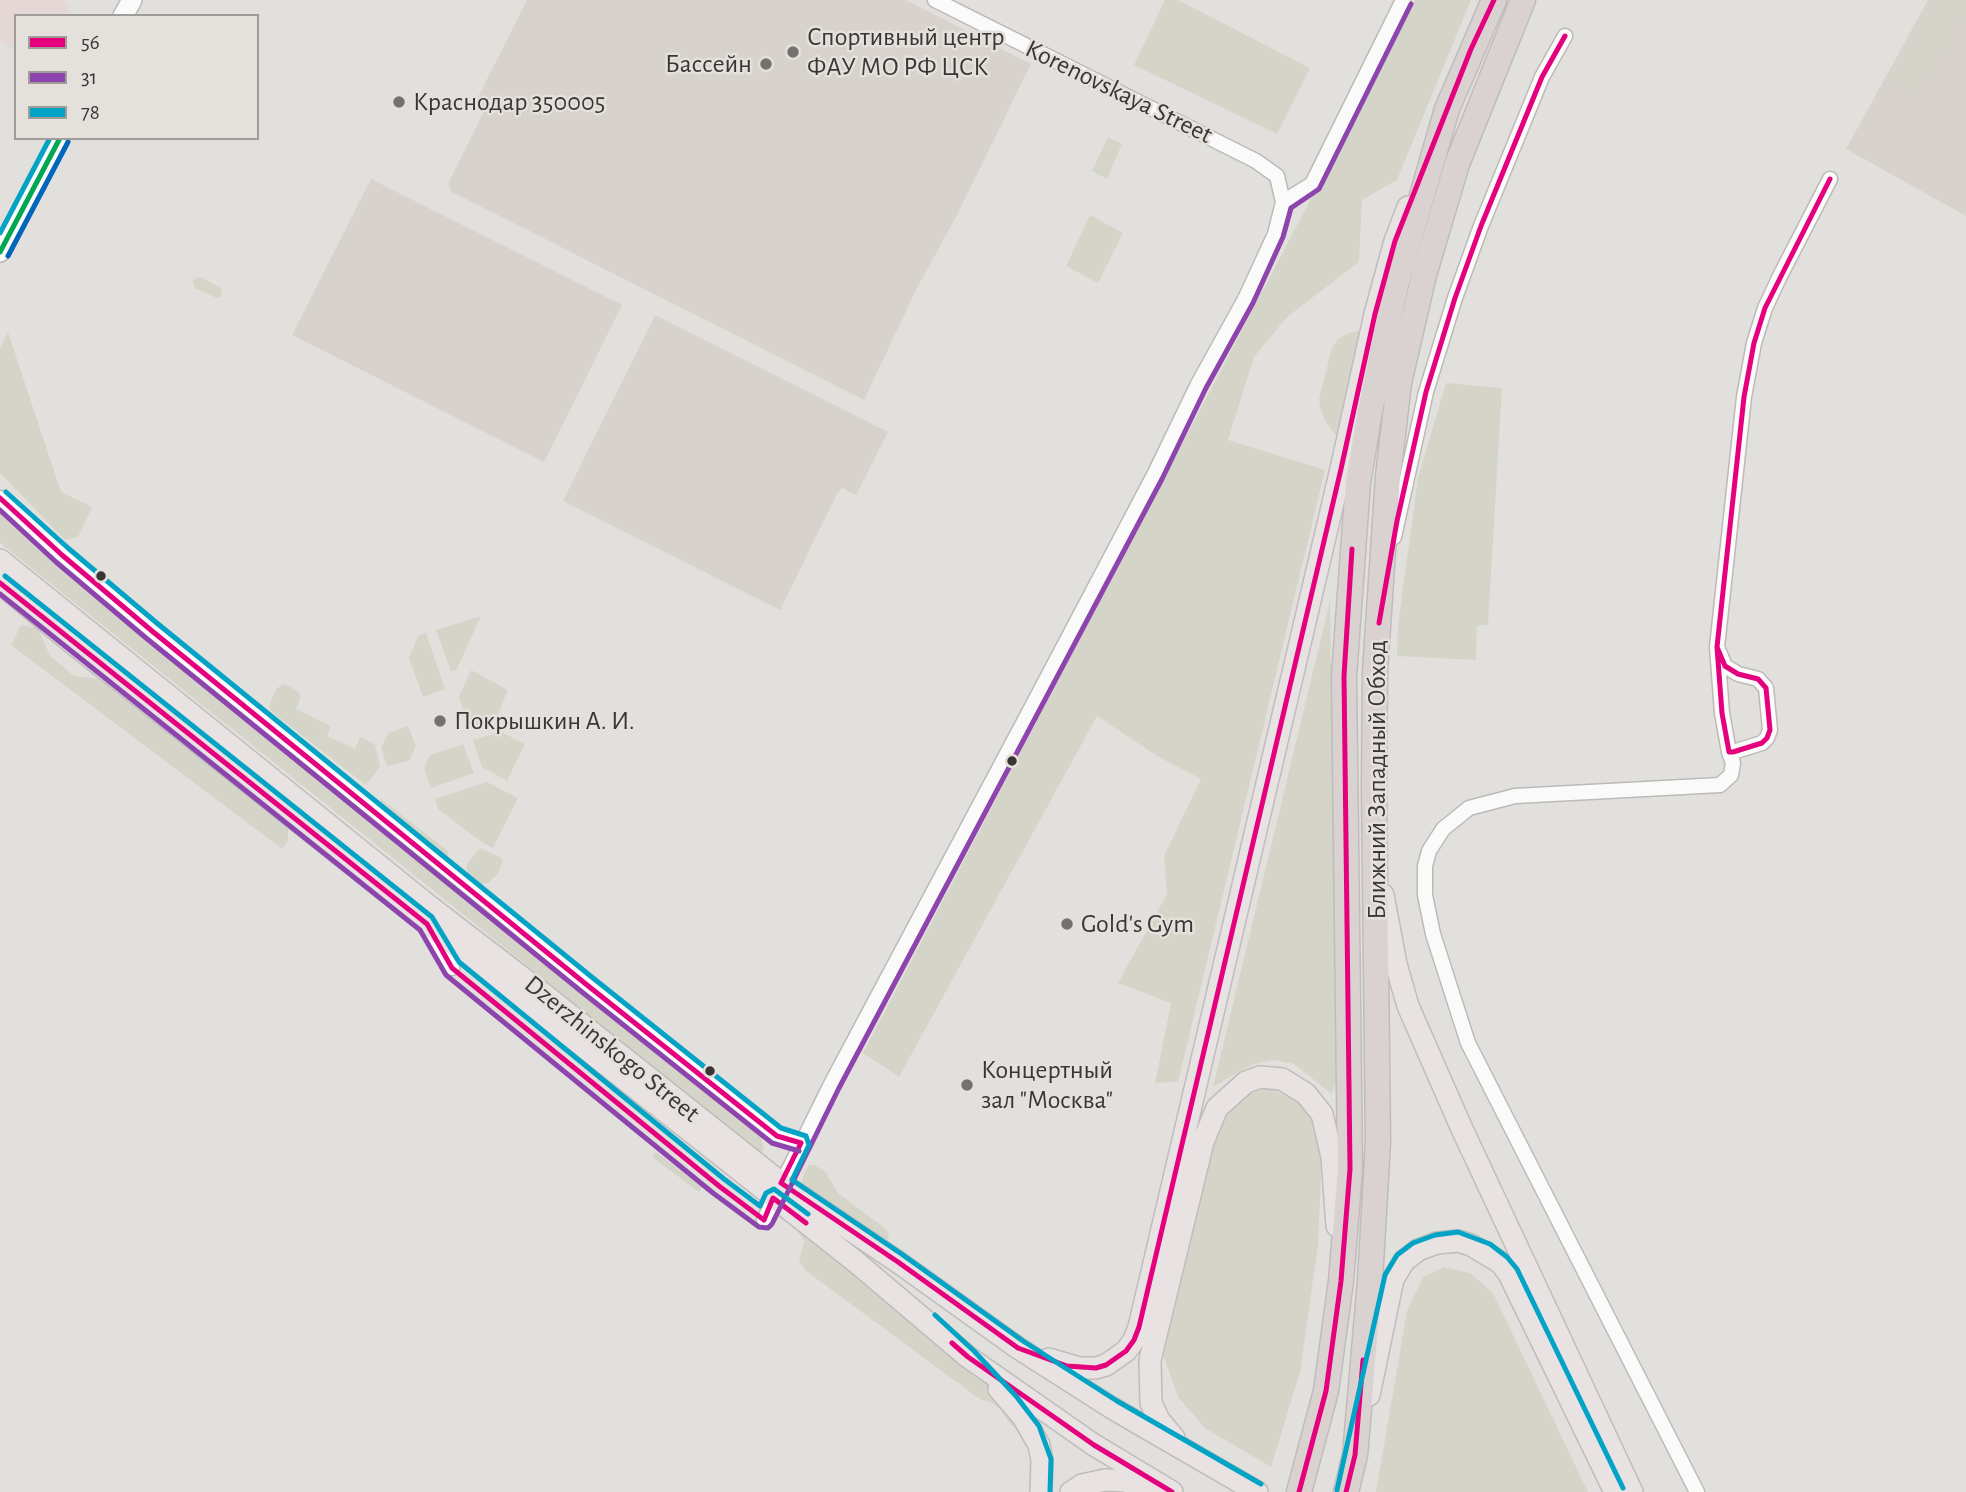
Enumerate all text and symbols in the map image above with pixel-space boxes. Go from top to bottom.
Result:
legend [14,14,259,140]
place label: Спортивный центр ФАУ МО РФ ЦСК [807,21,1004,82]
text: 56 [81,32,100,53]
street label: Korenovskaya Street [1020,33,1218,151]
marker: Спортивный центр ФАУ МО РФ ЦСК [785,44,801,60]
place label: Бассейн [665,48,752,80]
marker: Бассейн [758,56,774,72]
text: 31 [81,67,97,88]
place label: Краснодар 350005 [413,86,605,118]
marker: Краснодар 350005 [391,94,407,110]
text: 78 [81,102,100,123]
unlabelled marker [94,569,108,583]
street label: Ближний Западный Обход [1361,640,1393,920]
place label: Покрышкин А. И. [454,705,635,737]
marker: Покрышкин А. И. [432,713,448,729]
unlabelled marker [1005,754,1019,768]
place label: Gold's Gym [1081,908,1194,940]
marker: Gold's Gym [1059,916,1075,932]
street label: Dzerzhinskogo Street [518,969,706,1129]
place label: Концертный зал "Москва" [981,1054,1113,1116]
unlabelled marker [703,1064,717,1078]
marker: Концертный зал "Москва" [959,1077,975,1093]

